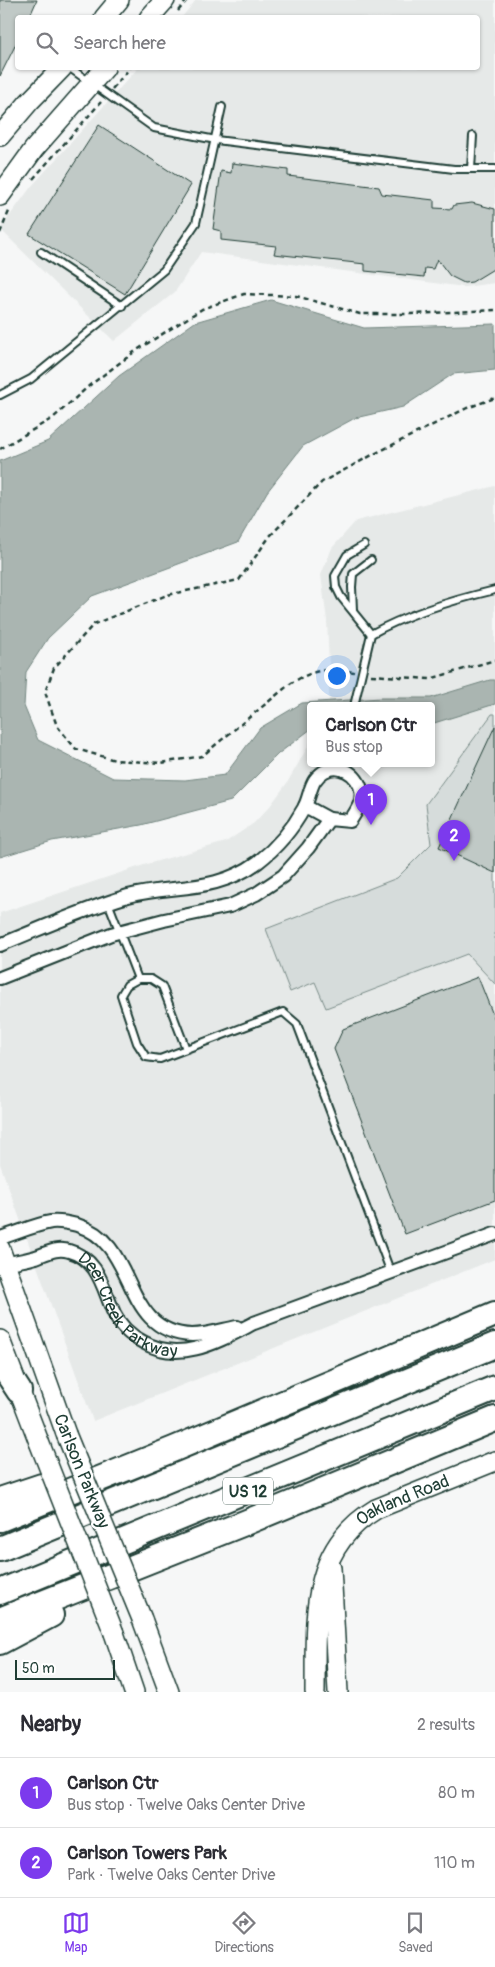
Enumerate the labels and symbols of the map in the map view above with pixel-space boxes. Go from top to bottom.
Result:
your location [324,663,350,689]
pin: 1 [355,784,387,825]
pin: 2 [438,820,470,861]
street label: Deer Creek Parkway [73,1247,178,1363]
street label: Carlson Parkway [48,1411,115,1532]
street label: Oakland Road [351,1470,453,1531]
road number: US 12 [223,1478,273,1504]
scale bar [15,1657,115,1680]

